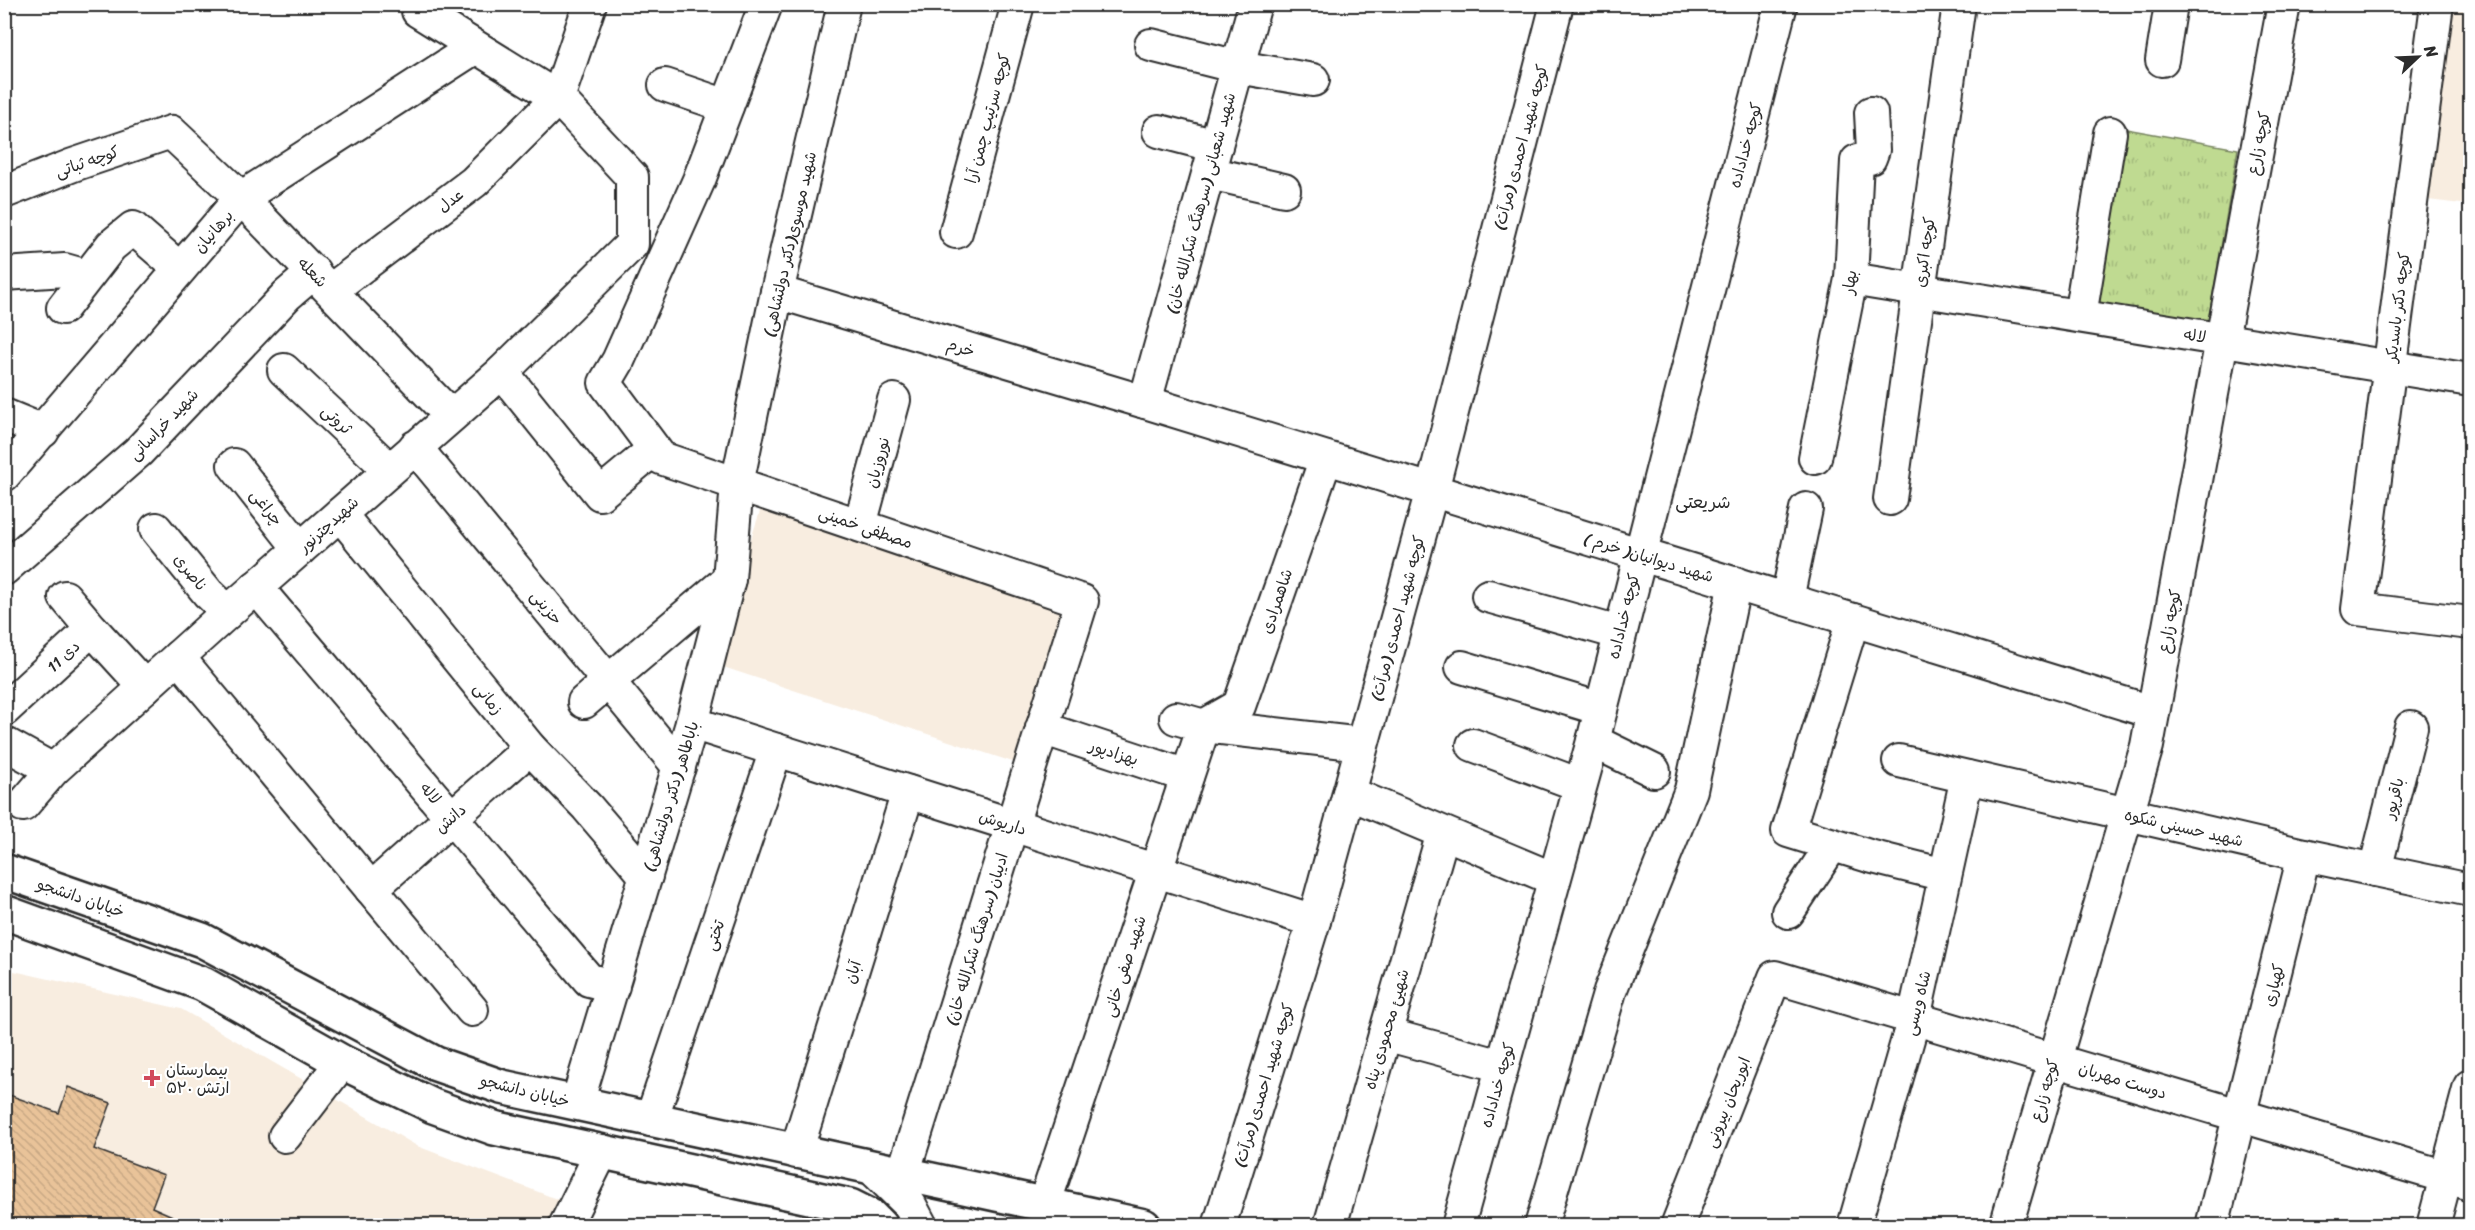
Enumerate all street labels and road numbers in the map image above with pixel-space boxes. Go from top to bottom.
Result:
street label: کوچه سرتیپ چمن آرا [956,50,1019,187]
street label: کوچه شهید احمدی (مرآت) [1484,61,1557,233]
street label: شهید شعبانی (سرهنگ شکرالله خان) [1157,89,1244,317]
street label: کوچه خداداده [1720,99,1771,191]
street label: کوچه زارع [2238,108,2279,178]
street label: کوچه ثباتی [51,137,123,186]
street label: شهید موسوی(دکتر دولتشاهی) [754,148,825,340]
street label: عدل [431,181,470,220]
street label: برهانیان [186,203,241,260]
street label: کوچه اکبری [1905,215,1944,289]
street label: شعله [290,250,335,295]
street label: کوچه دکتر باسدیکر [2376,250,2419,366]
street label: بهار [1833,268,1866,298]
street label: لاله [2182,319,2208,352]
street label: خرم [943,329,979,365]
street label: شهید خراسانی [121,381,206,468]
street label: ثروتی [314,397,360,443]
street label: نوروزیان [857,433,898,491]
street label: چراغی [242,482,291,533]
street label: شهیدچترنور [290,489,366,561]
street label: مصطفی خمینی [815,498,917,557]
street label: شهید دیوانیان( خرم ) [1580,524,1717,591]
street label: کوچه شهید احمدی (مرآت) [1361,532,1434,704]
street label: ناصری [166,547,215,598]
street label: شاهمرادی [1252,565,1301,638]
street label: کوچه خداداده [1599,570,1648,662]
street label: حزینی [523,583,570,632]
street label: کوچه زارع [2149,586,2190,656]
street label: 11 دی [40,633,87,680]
street label: زمانی [466,675,511,721]
street label: باباطاهر (دکتر دولتشاهی) [634,717,707,875]
street label: بهزادپور [1083,730,1142,774]
street label: باقرپور [2374,774,2413,824]
street label: لاله [412,775,449,811]
street label: دانش [428,796,473,841]
street label: شهید حسینی شکوه [2122,800,2246,855]
street label: داریوش [975,801,1030,844]
street label: ادیبان (سرهنگ شکرالله خان) [936,849,1017,1029]
street label: خیابان دانشجو [32,869,129,926]
street label: شهید صفی خانی [1094,911,1155,1021]
street label: تختی [696,915,733,955]
street label: آبان [835,956,870,987]
street label: کهیاری [2254,960,2293,1010]
street label: شهیئ محمودی پناه [1355,965,1418,1093]
street label: شاه ویسی [1895,967,1940,1039]
street label: کوچه شهید احمدی (مرآت) [1225,999,1302,1171]
street label: کوچه خداداده [1471,1039,1524,1131]
street label: ابوریحان بیرونی [1696,1052,1759,1152]
street label: دوست مهربان [2075,1053,2171,1108]
street label: کوچه زارع [2022,1055,2067,1125]
street label: خیابان دانشجو [476,1065,573,1116]

